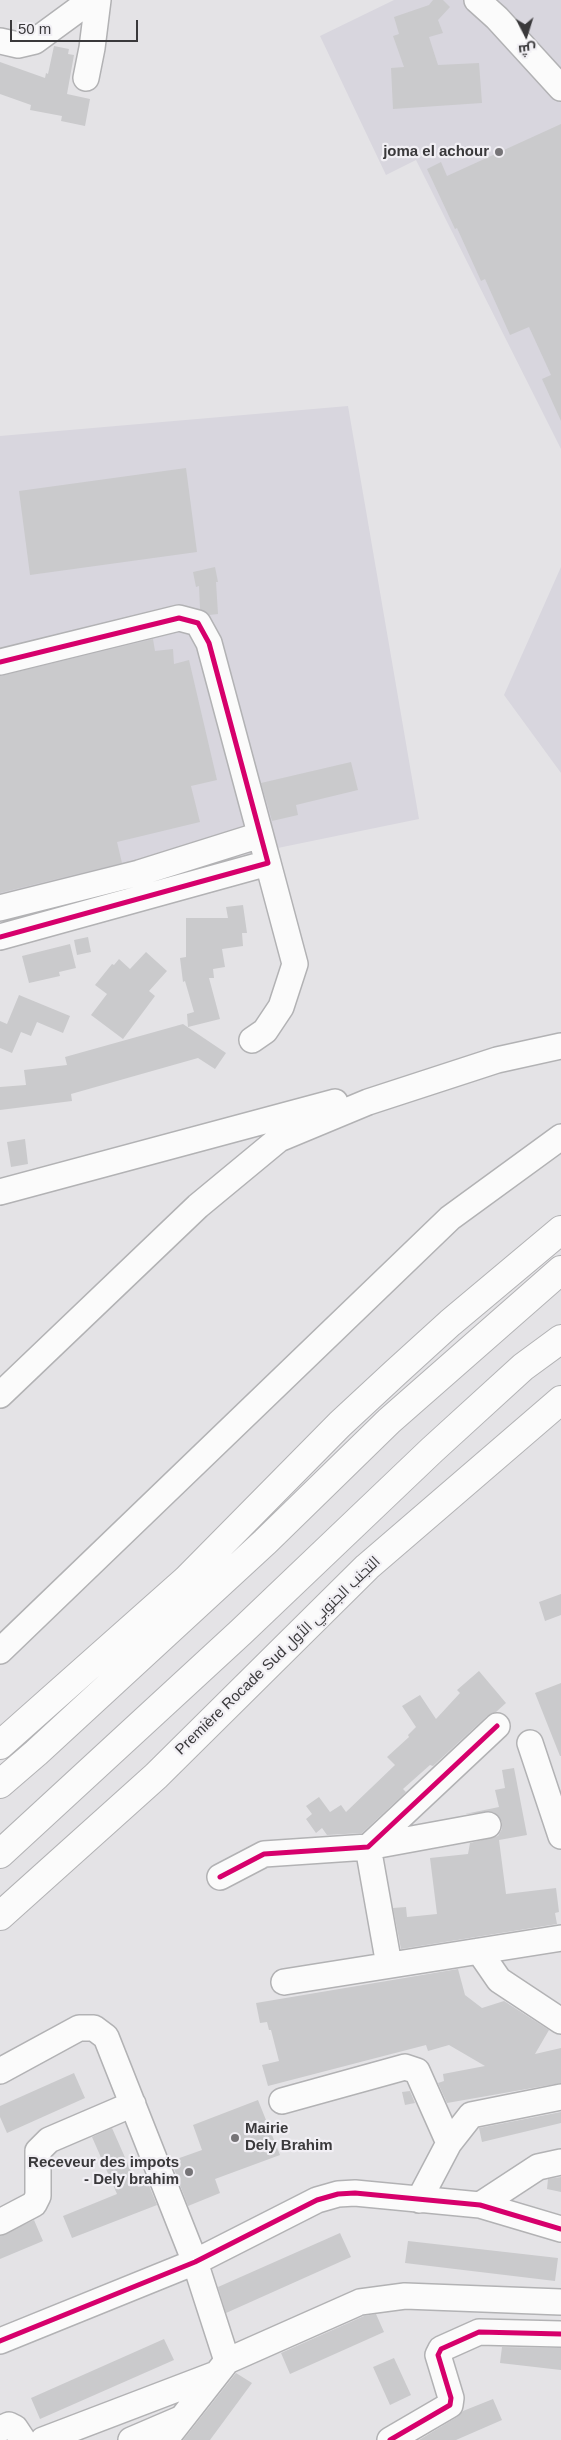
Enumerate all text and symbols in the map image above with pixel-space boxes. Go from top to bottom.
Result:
scale bar [12,10,140,42]
north arrow [501,10,551,60]
text: 50 m [18,20,51,37]
text: ش [518,41,537,59]
place label: joma el achour [383,143,489,161]
marker: joma el achour [493,146,505,158]
street label: Première Rocade Sud التجنب الجنوبي الأول [172,1553,384,1759]
place label: Mairie Dely Brahim [245,2120,333,2155]
marker: Mairie Dely Brahim [229,2132,241,2144]
place label: Receveur des impots - Dely brahim [28,2154,179,2189]
marker: Receveur des impots - Dely brahim [183,2166,195,2178]

